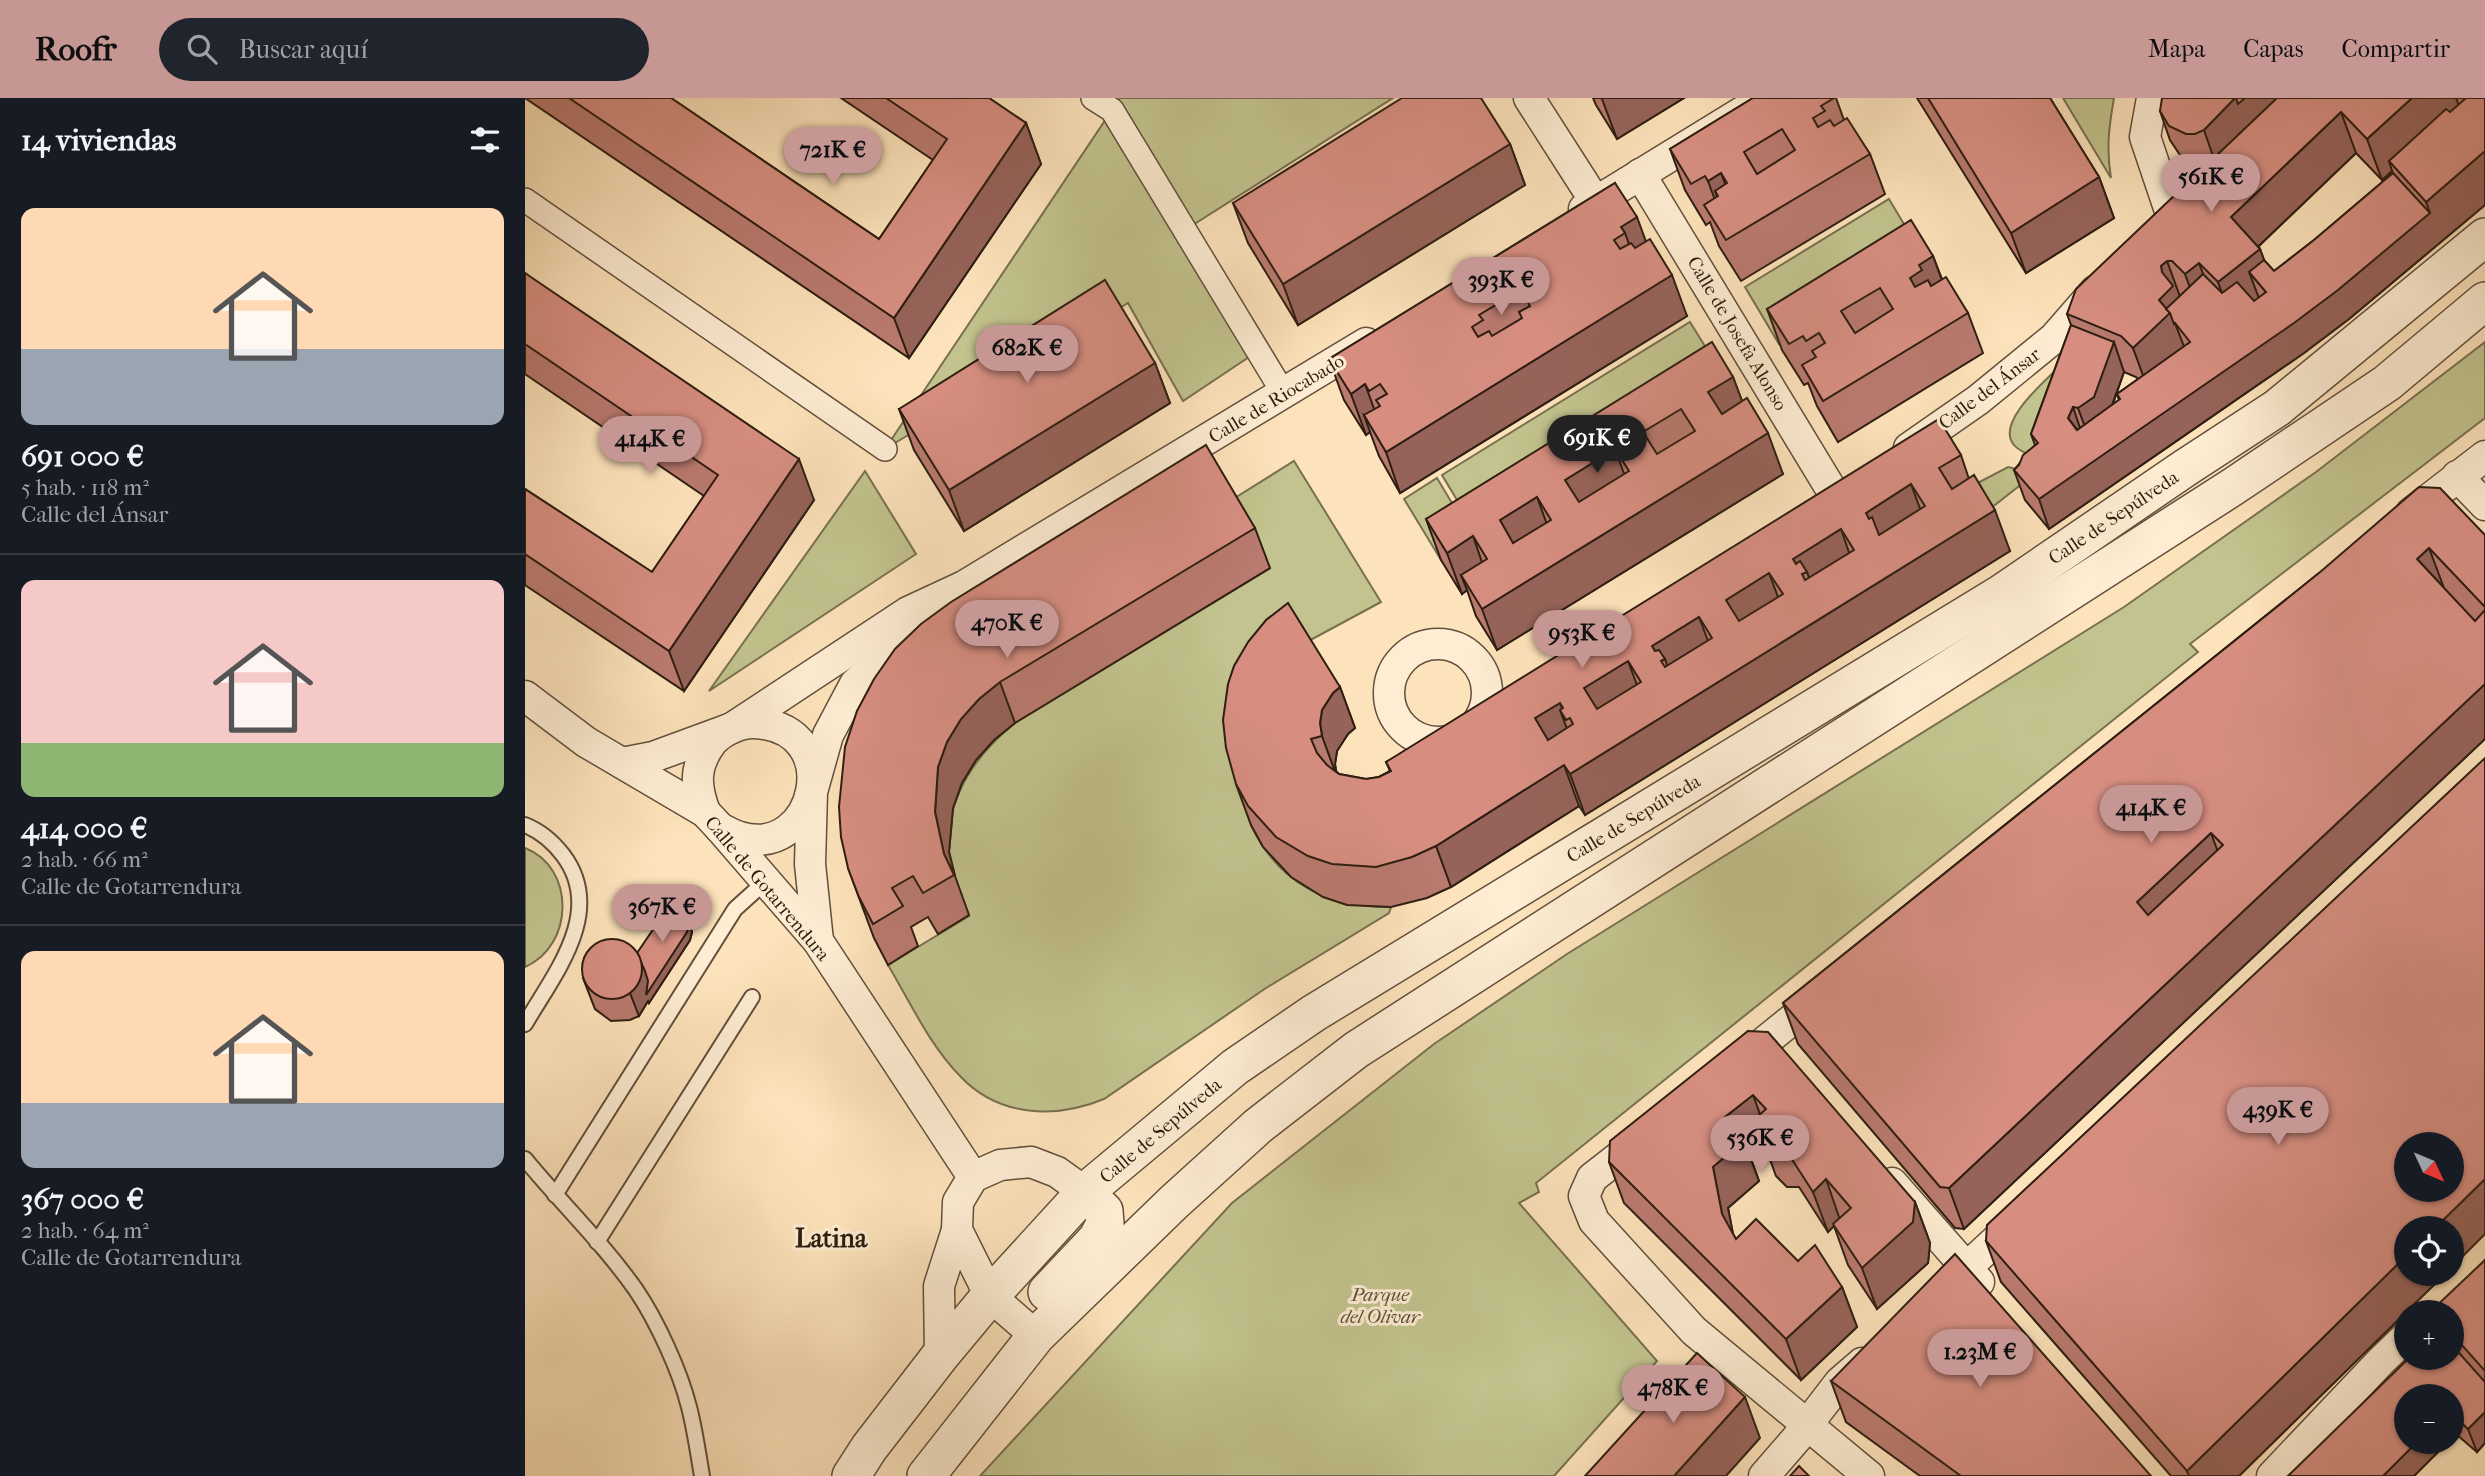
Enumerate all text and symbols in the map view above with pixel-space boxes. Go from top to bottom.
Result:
search box [159,18,649,81]
text: Roofr [35,30,117,69]
icon: search [183,30,221,68]
text: Buscar aquí [239,34,368,65]
text: Mapa [2148,35,2205,63]
text: Capas [2243,35,2304,63]
text: Compartir [2342,35,2450,63]
icon: filters [466,121,504,159]
text: 14 viviendas [21,123,176,158]
pin: 721K € [776,127,890,187]
text: 721K € [800,136,866,163]
pin: 561K € [2154,155,2268,214]
text: 561K € [2178,163,2244,190]
icon: home [200,253,326,379]
street label: Calle de Josefa Alonso [1682,253,1792,415]
pin: 393K € [1444,258,1558,317]
text: 393K € [1468,266,1534,293]
pin: 682K € [970,326,1084,385]
text: 682K € [991,334,1063,361]
street label: Calle del Ánsar [1934,343,2046,434]
street label: Calle de Riocabado [1205,350,1348,448]
pin: 414K € [593,416,707,476]
pin: 691K € [1540,416,1654,475]
text: 691K € [1563,424,1631,451]
text: 414K € [615,425,685,452]
text: 691 000 € [21,439,144,474]
street label: Calle de Sepúlveda [2044,466,2183,569]
text: 5 hab. · 118 m² [21,474,149,501]
text: Calle del Ánsar [21,501,168,528]
pin: 470K € [950,601,1064,660]
text: 470K € [971,609,1043,636]
pin: 953K € [1525,610,1639,670]
text: 953K € [1549,619,1615,646]
icon: home [200,625,326,751]
street label: Calle de Sepúlveda [1563,770,1705,867]
pin: 414K € [2094,786,2208,845]
text: 414K € [2116,794,2186,821]
text: 414 000 € [21,811,147,846]
street label: Calle de Gotarrendura [700,812,834,966]
text: 2 hab. · 66 m² [21,846,148,873]
text: Calle de Gotarrendura [21,873,241,900]
pin: 367K € [605,884,719,944]
text: 367K € [628,893,696,920]
icon: home [200,996,326,1122]
street label: Calle de Sepúlveda [1095,1073,1226,1188]
pin: 439K € [2221,1088,2335,1147]
text: 439K € [2243,1096,2313,1123]
pin: 536K € [1703,1116,1817,1175]
text: 536K € [1726,1124,1794,1151]
north arrow [2394,1132,2464,1202]
map controls [2394,1132,2464,1454]
text: 367 000 € [21,1182,144,1217]
button: locate [2394,1216,2464,1286]
text: 2 hab. · 64 m² [21,1217,149,1244]
district label: Latina [795,1223,868,1254]
text: Calle de Gotarrendura [21,1244,241,1271]
park label: Parque del Olivar [1340,1284,1421,1328]
button: + [2394,1300,2464,1370]
pin: 1.23M € [1915,1330,2045,1389]
text: 1.23M € [1943,1338,2017,1365]
pin: 478K € [1616,1366,1730,1425]
text: 478K € [1638,1374,1708,1401]
button: − [2394,1384,2464,1454]

